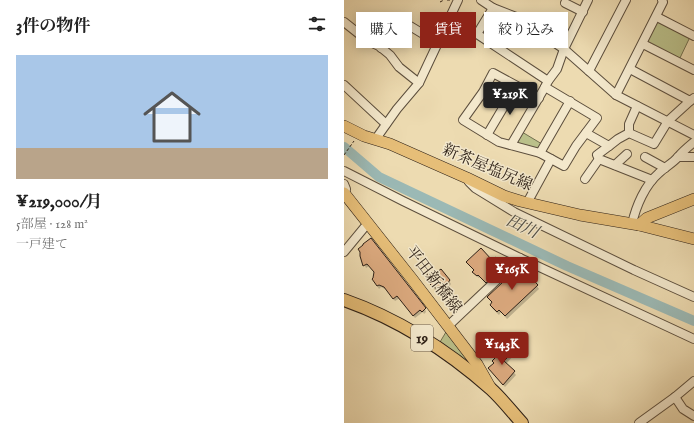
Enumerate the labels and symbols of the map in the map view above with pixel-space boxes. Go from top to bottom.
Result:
pin: ¥219K [482,82,538,116]
street label: 新茶屋塩尻線 [439,140,535,196]
water label: 田川 [502,210,544,245]
street label: 平田新橋線 [400,242,466,318]
pin: ¥165K [484,257,540,291]
road number: 19 [411,325,433,351]
pin: ¥143K [474,332,530,366]

